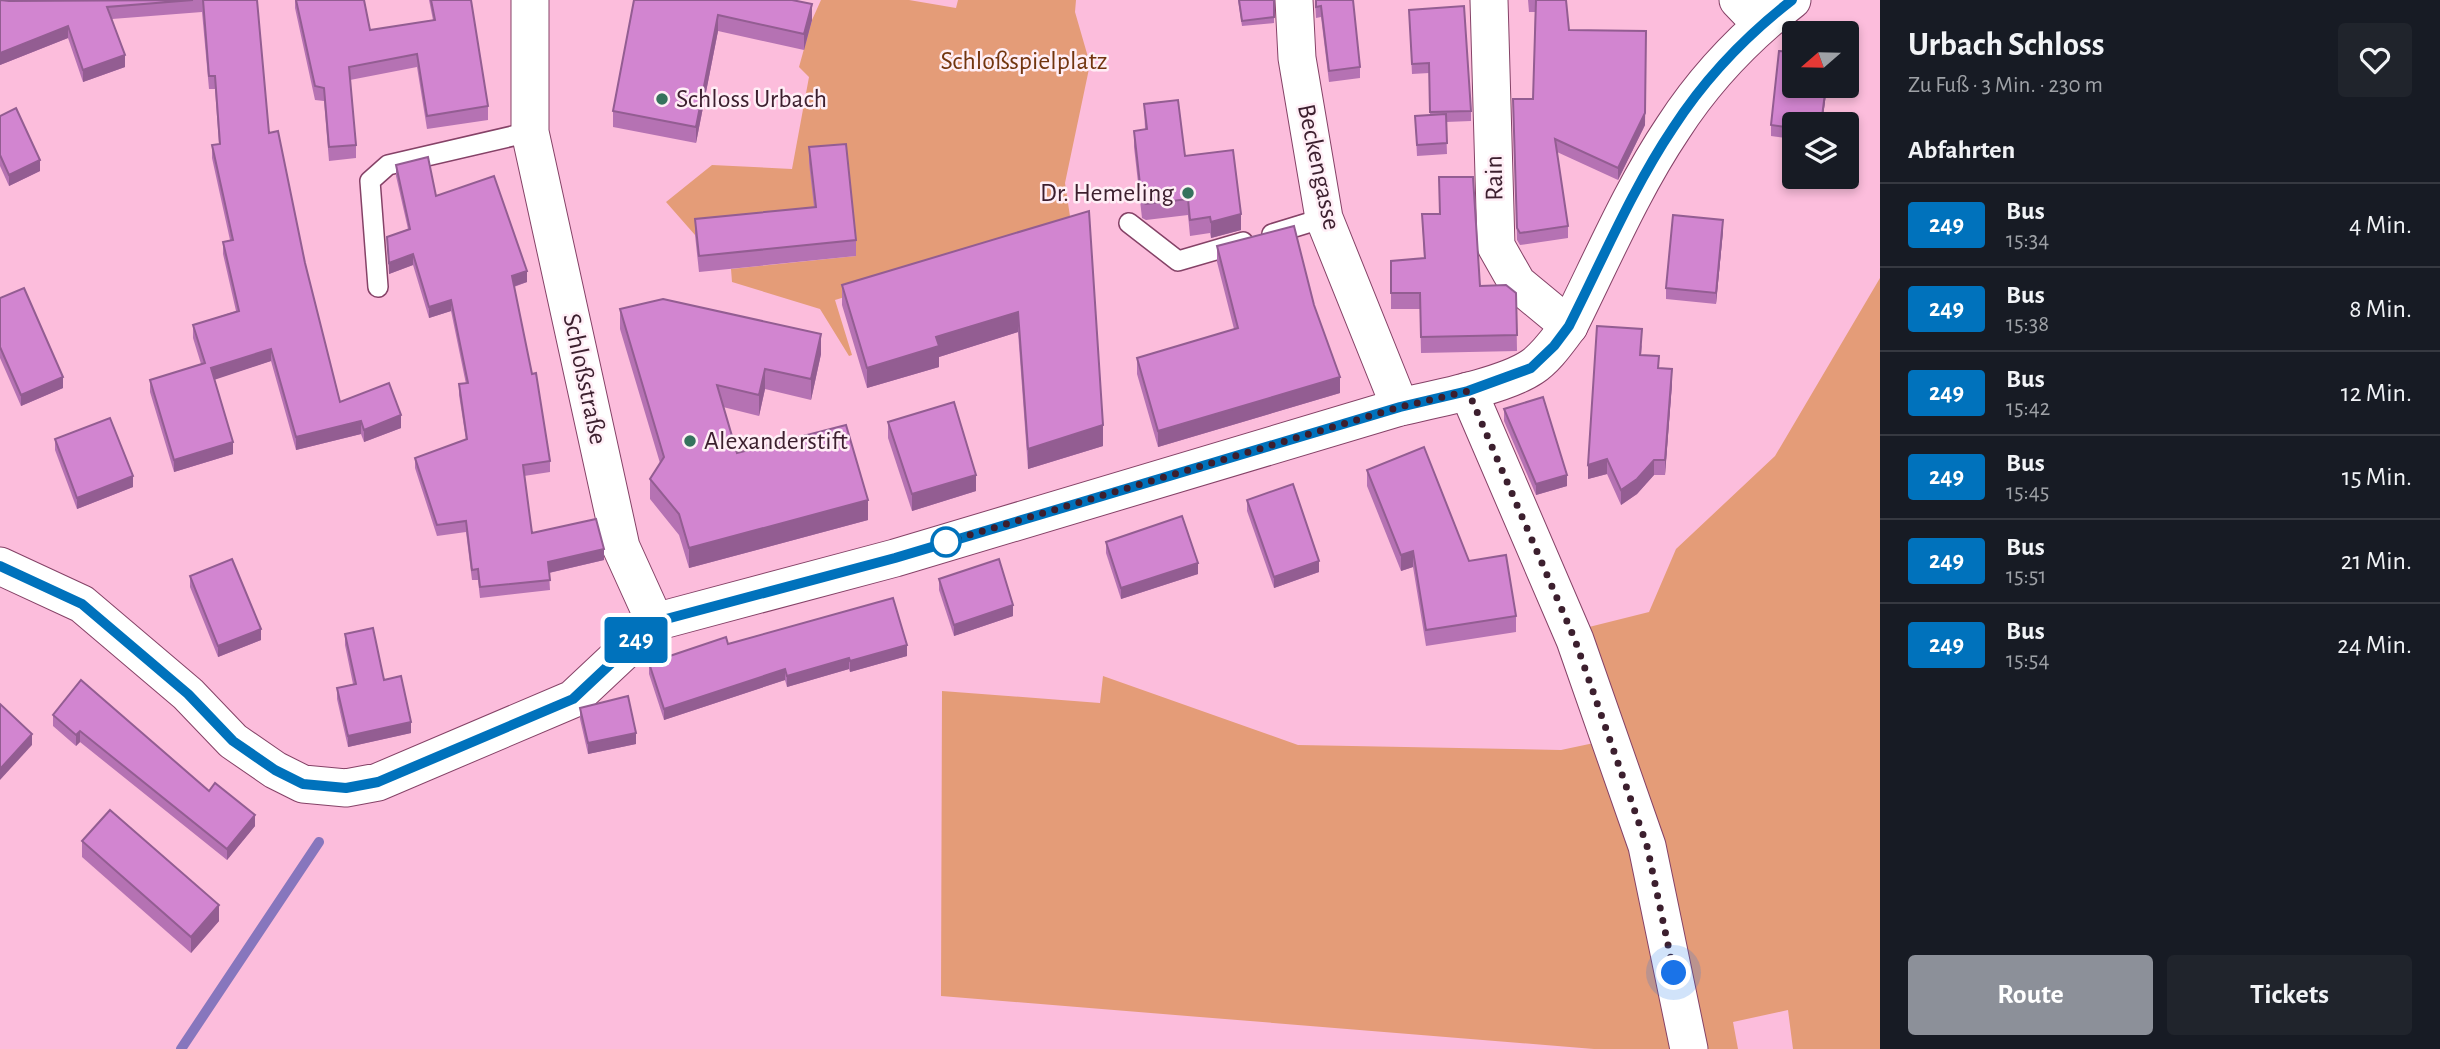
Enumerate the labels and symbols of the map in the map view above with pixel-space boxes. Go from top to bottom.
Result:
north arrow [1782,21,1858,98]
park label: Schloßspielplatz [941,48,1107,74]
place label: Schloss Urbach [676,86,827,112]
marker: Schloss Urbach [654,91,670,107]
street label: Beckengasse [1293,102,1345,232]
street label: Rain [1481,155,1507,201]
place label: Dr. Hemeling [1040,180,1174,206]
marker: Dr. Hemeling [1180,185,1196,201]
street label: Schloßstraße [558,311,612,447]
place label: Alexanderstift [704,428,848,454]
marker: Alexanderstift [682,433,698,449]
unlabelled marker [931,527,961,557]
line badge: 249 [596,617,676,663]
your location [1656,955,1691,990]

